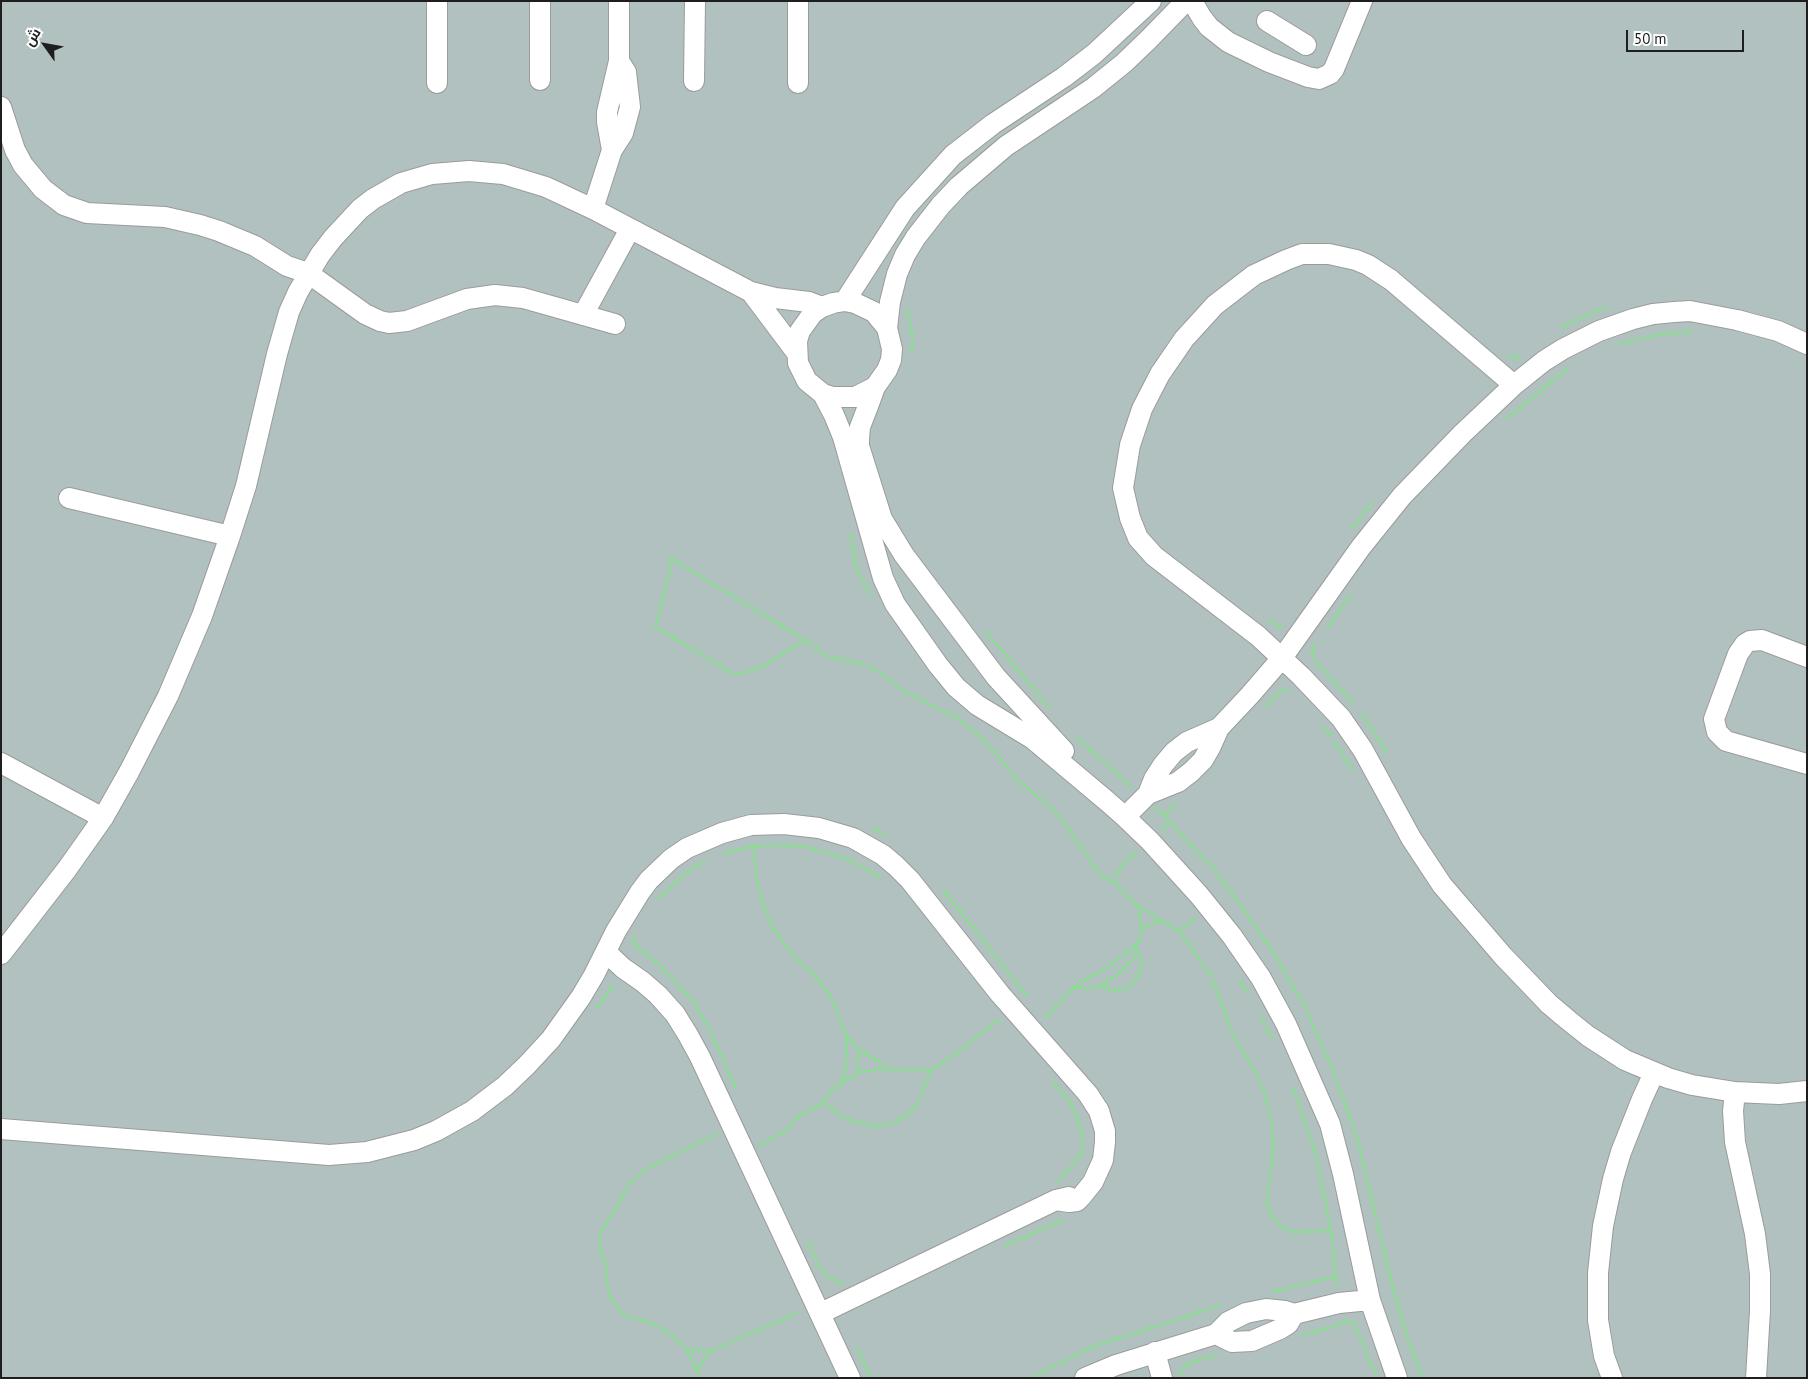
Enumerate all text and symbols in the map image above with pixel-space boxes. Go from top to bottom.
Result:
north arrow [20,20,70,70]
scale bar [1628,20,1746,52]
text: ش [20,25,45,49]
text: 50 m [1634,29,1667,48]

